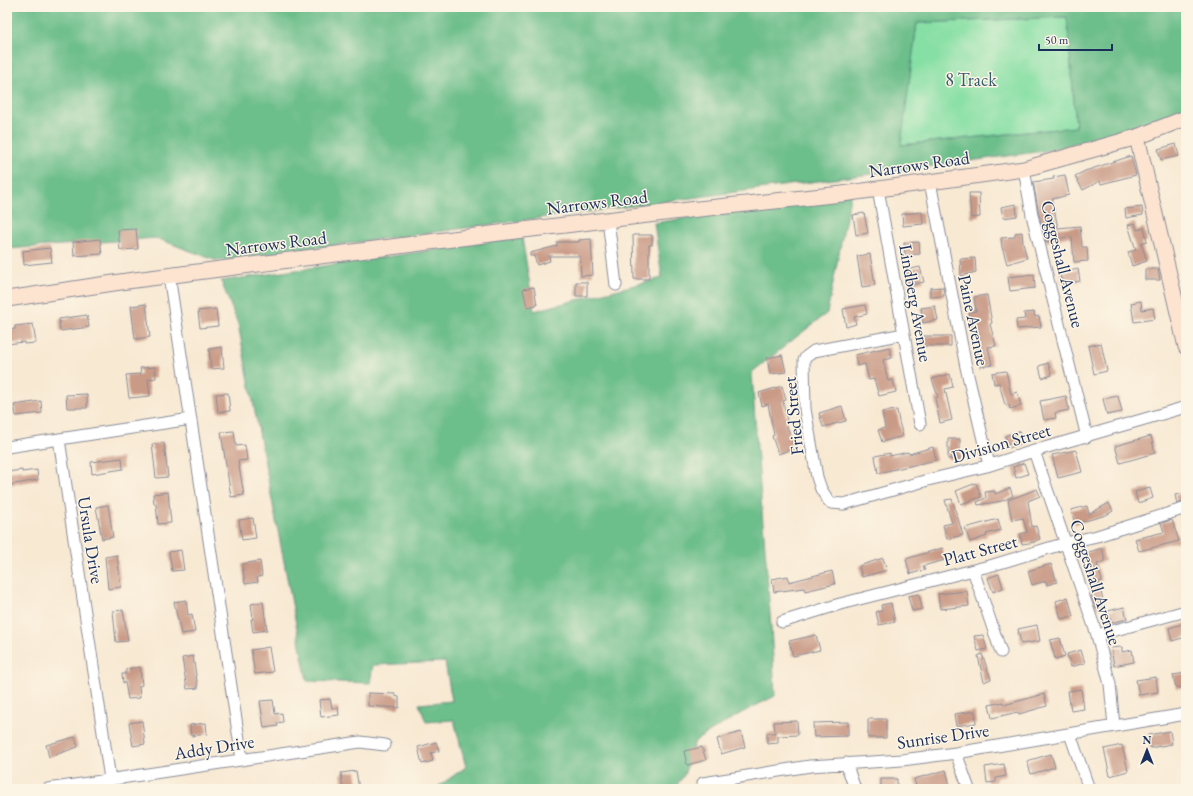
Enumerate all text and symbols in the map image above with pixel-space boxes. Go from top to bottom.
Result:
scale bar [1039,26,1112,52]
text: 50 m [1045,32,1069,48]
park label: 8 Track [945,68,997,91]
street label: Narrows Road [867,145,972,182]
street label: Narrows Road [545,184,650,220]
street label: Coggeshall Avenue [1036,198,1090,330]
street label: Narrows Road [224,225,329,261]
street label: Lindberg Avenue [894,242,938,364]
street label: Paine Avenue [953,272,995,368]
street label: Fried Street [777,375,809,456]
street label: Division Street [949,418,1054,468]
street label: Ursula Drive [73,495,109,585]
street label: Coggeshall Avenue [1065,516,1127,648]
street label: Platt Street [940,529,1020,571]
street label: Sunrise Drive [896,718,990,754]
street label: Addy Drive [171,729,256,765]
north arrow [1127,730,1167,770]
text: N [1143,733,1152,747]

